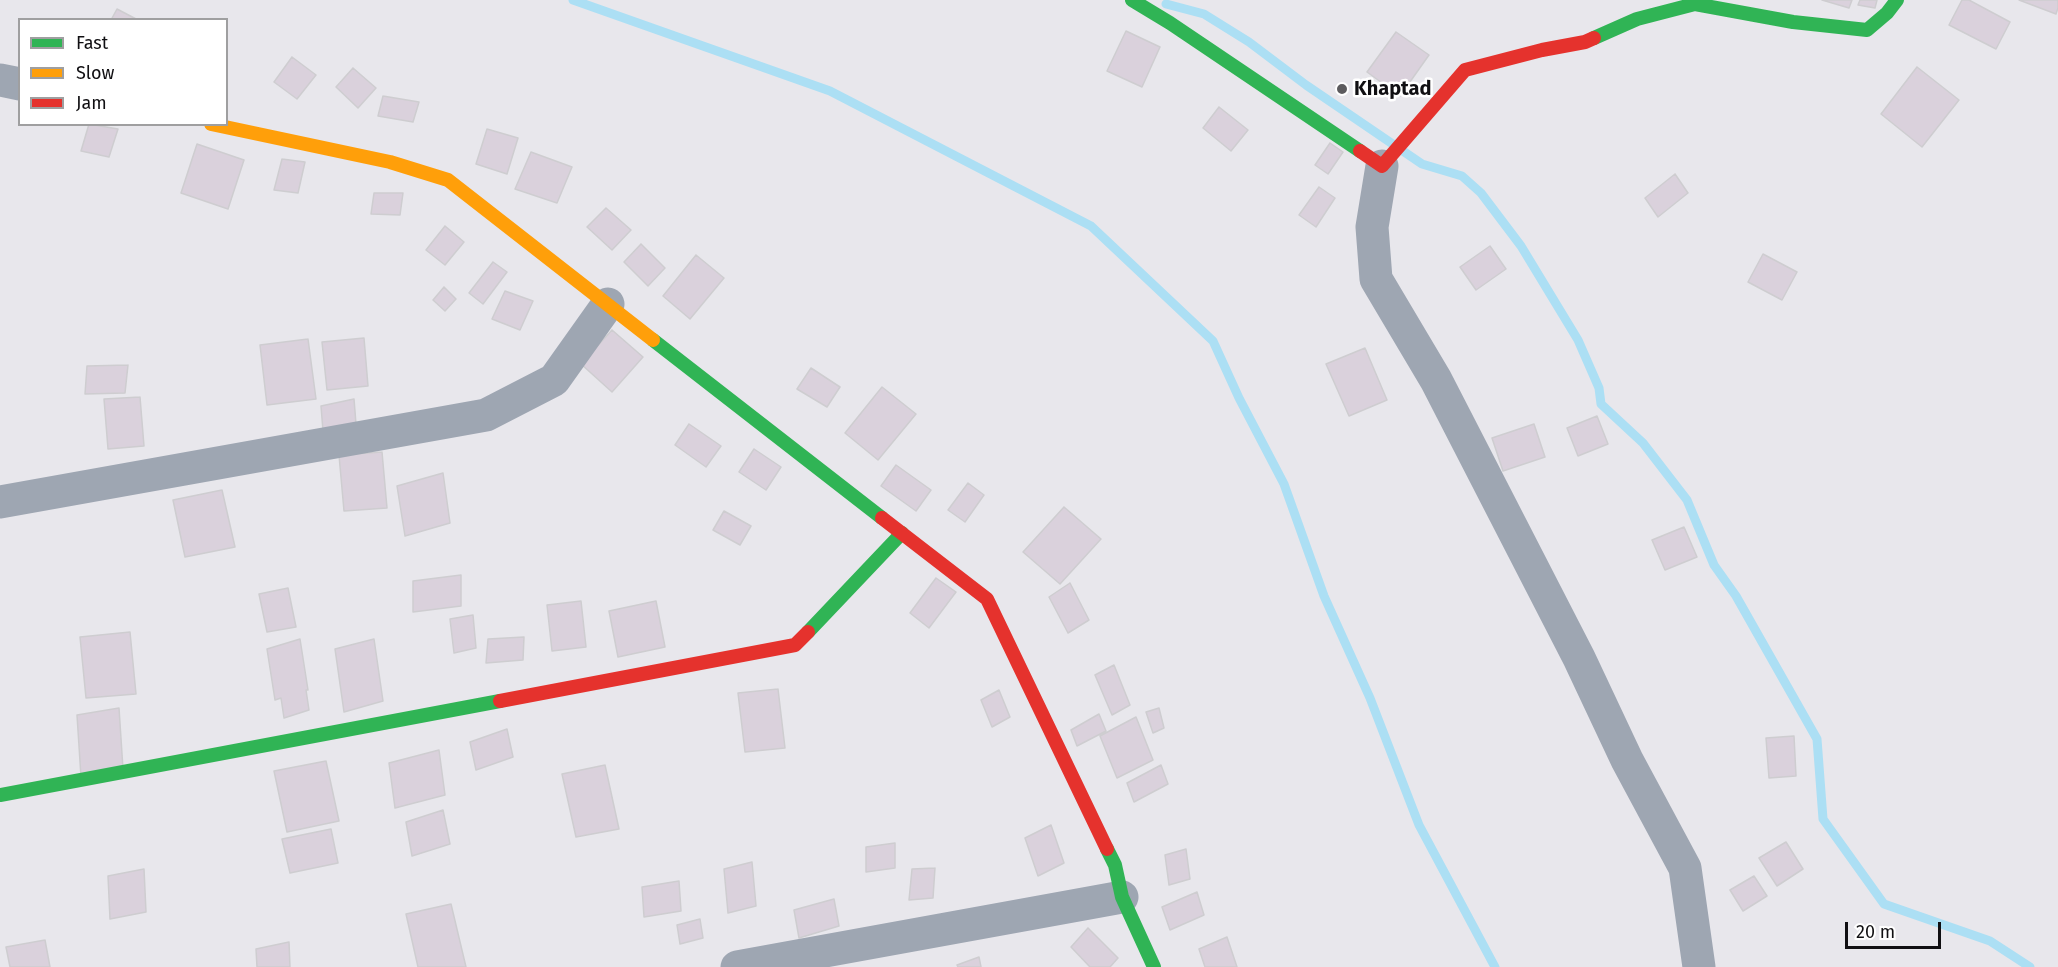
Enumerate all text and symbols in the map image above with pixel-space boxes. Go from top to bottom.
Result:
legend [18,18,228,126]
text: Fast [76,32,108,54]
text: Slow [76,62,114,84]
place label: Khaptad [1354,77,1432,101]
marker: Khaptad [1335,82,1349,96]
text: Jam [76,92,107,114]
scale bar [1848,910,1944,948]
text: 20 m [1856,921,1895,943]

